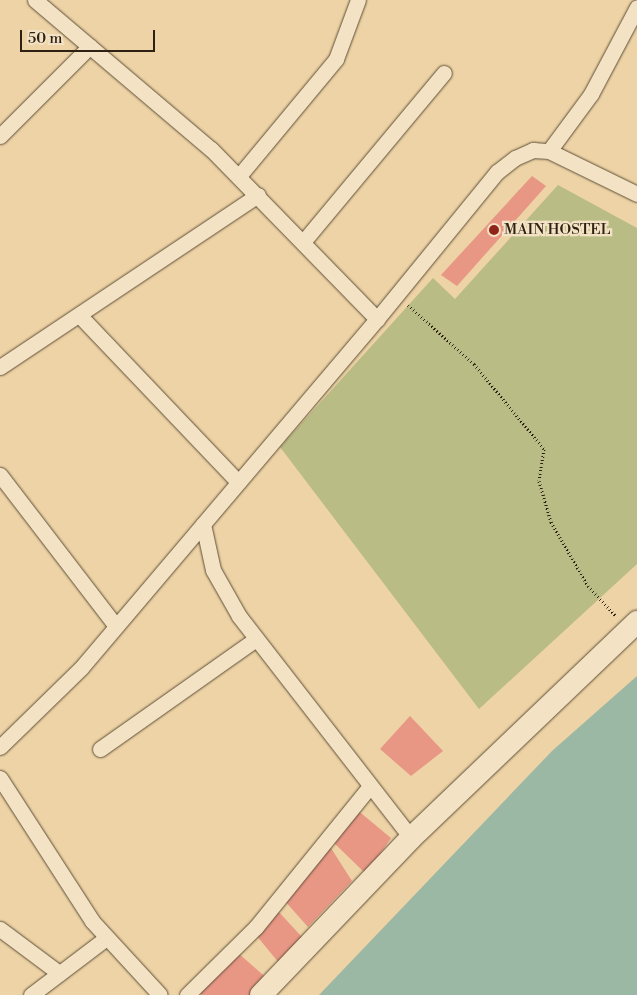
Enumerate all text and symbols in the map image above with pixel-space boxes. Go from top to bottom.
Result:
scale bar [22,20,158,52]
text: 50 m [28,29,62,48]
place label: MAIN HOSTEL [504,221,611,239]
marker: MAIN HOSTEL [488,224,500,236]

